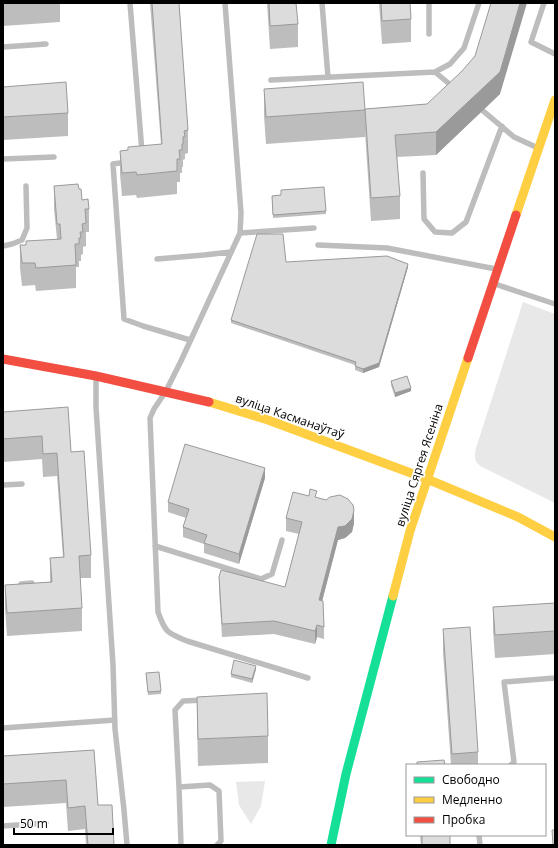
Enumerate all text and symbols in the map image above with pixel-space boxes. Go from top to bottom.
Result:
street label: вуліца Касманаўтаў [233,389,348,443]
street label: вуліца Сяргея Ясеніна [391,401,447,529]
legend [406,764,546,836]
text: Свободно [442,771,500,788]
text: Медленно [442,791,502,808]
scale bar [14,810,113,836]
text: Пробка [442,811,485,828]
text: 50 m [20,815,48,832]

